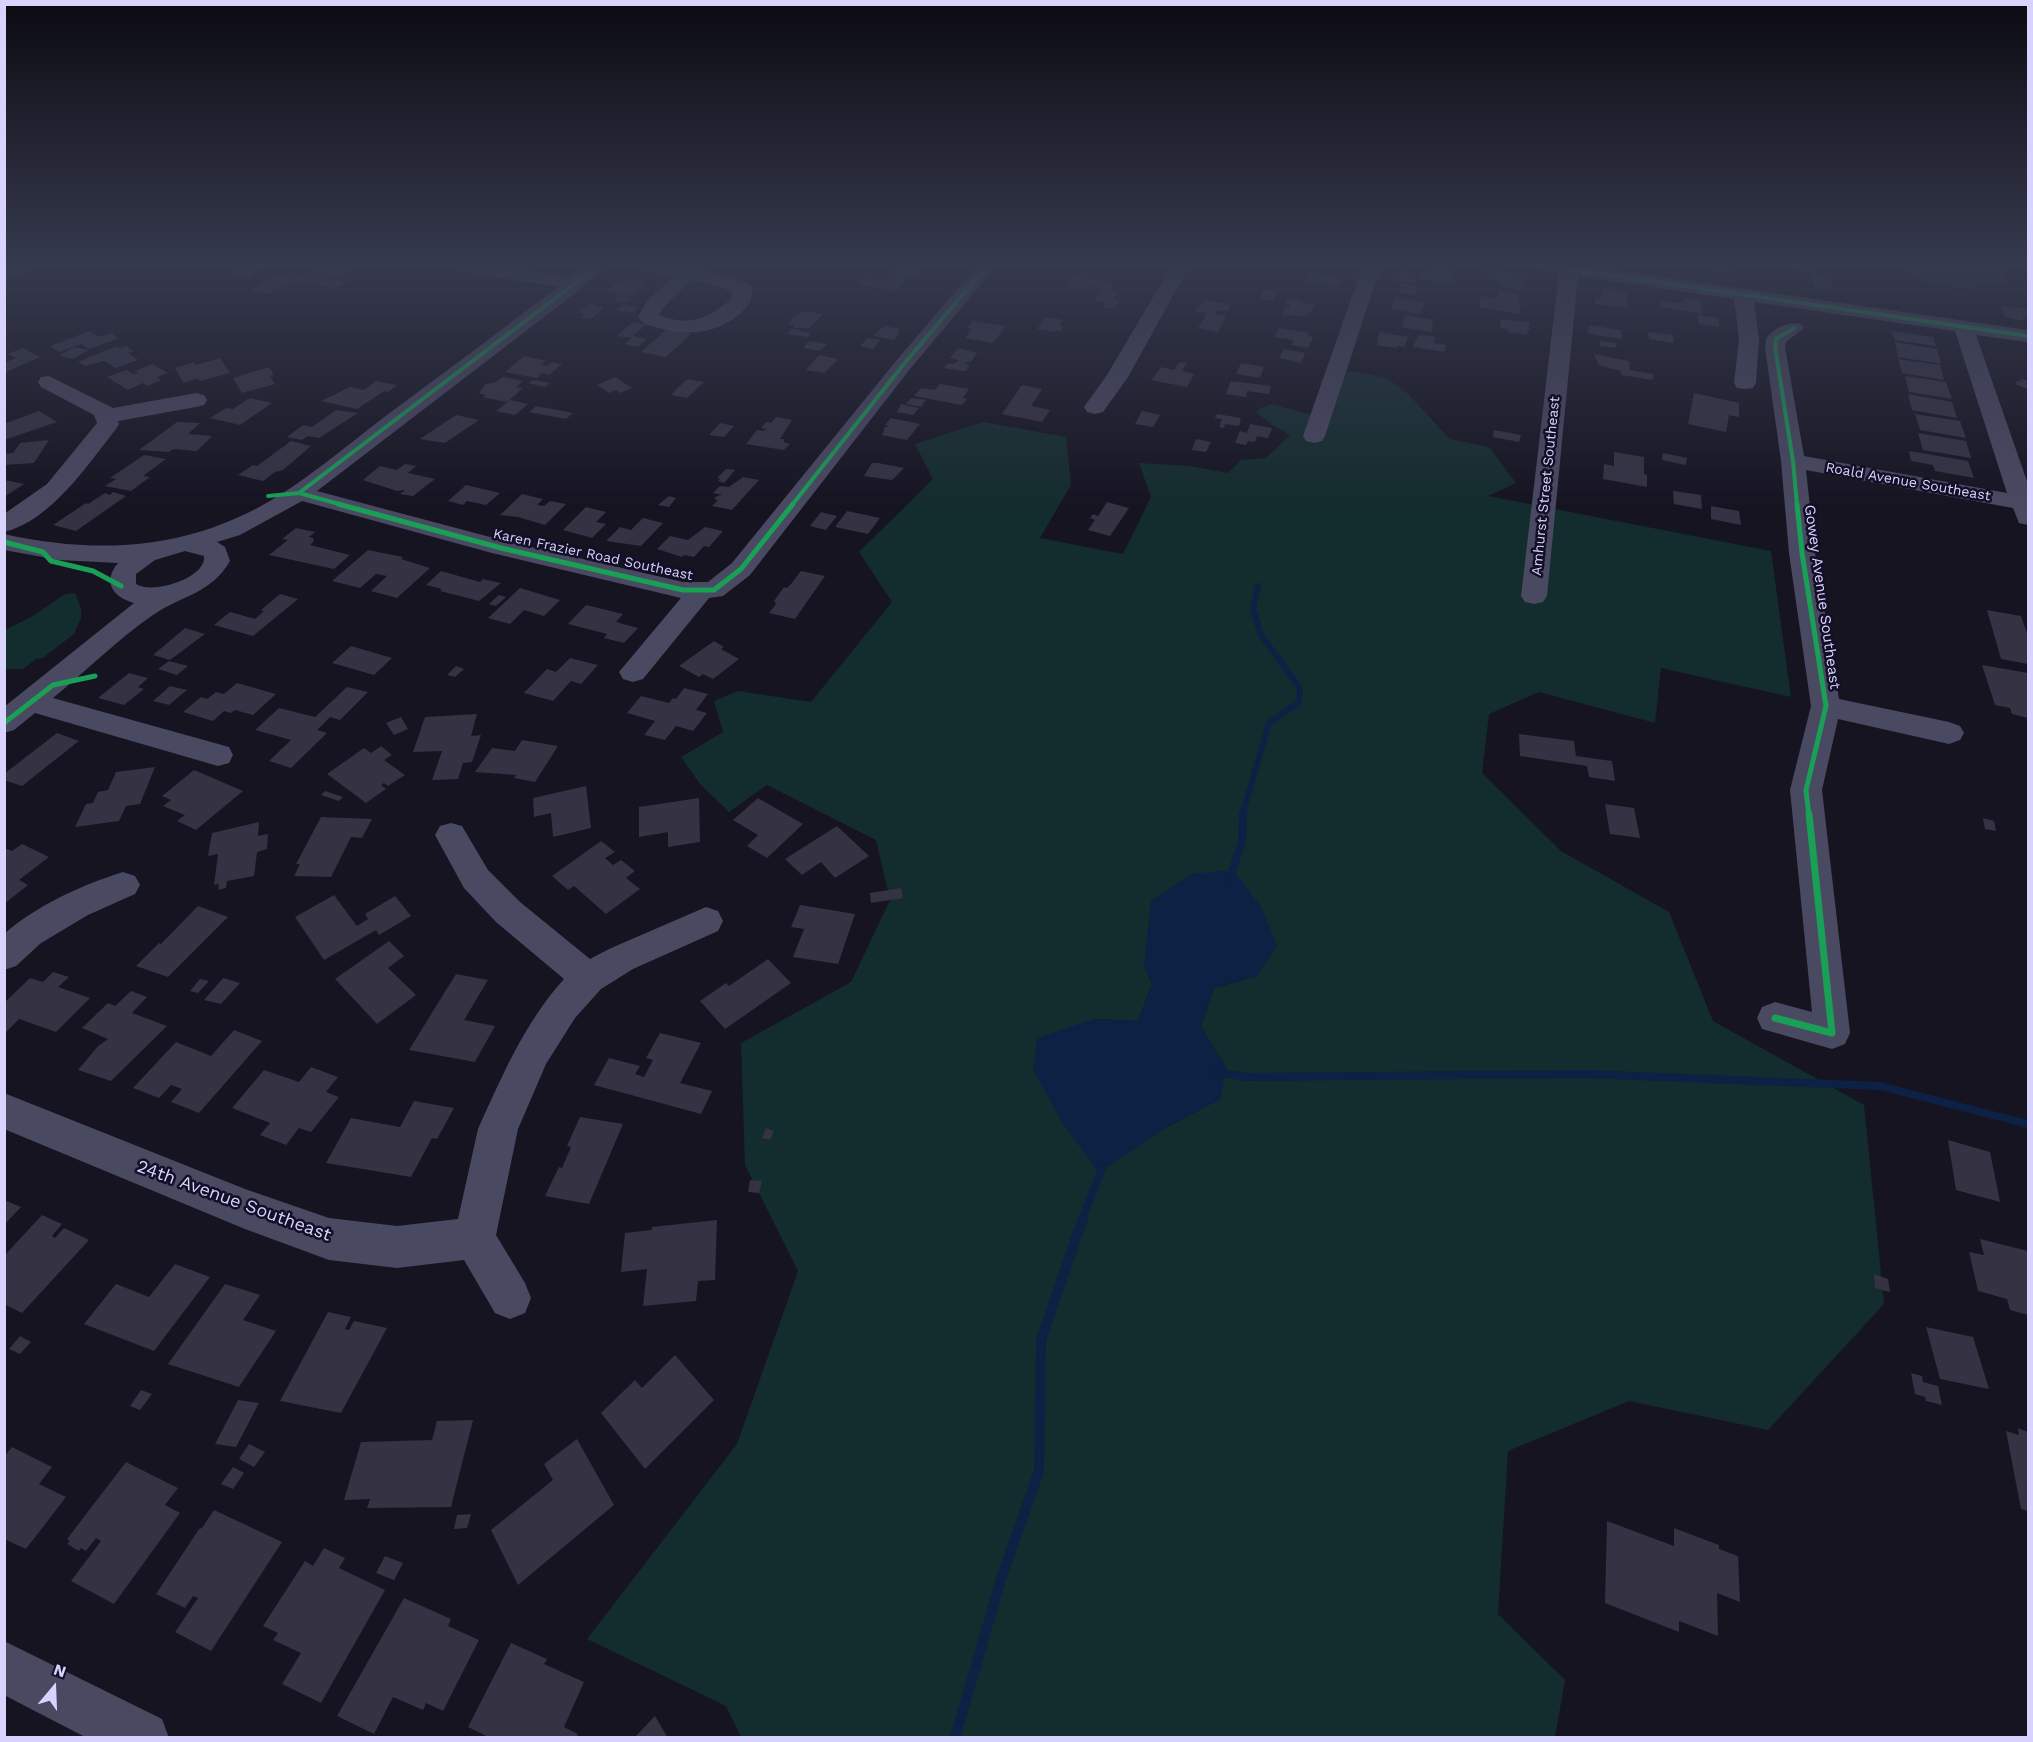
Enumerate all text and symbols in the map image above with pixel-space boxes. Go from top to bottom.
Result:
street label: Amhurst Street Southeast [1528,396,1564,576]
street label: Roald Avenue Southeast [1824,459,1992,505]
street label: Gowey Avenue Southeast [1800,504,1844,690]
street label: Karen Frazier Road Southeast [492,526,694,584]
street label: 24th Avenue Southeast [134,1156,334,1246]
north arrow [24,1658,84,1718]
text: N [51,1660,69,1681]

